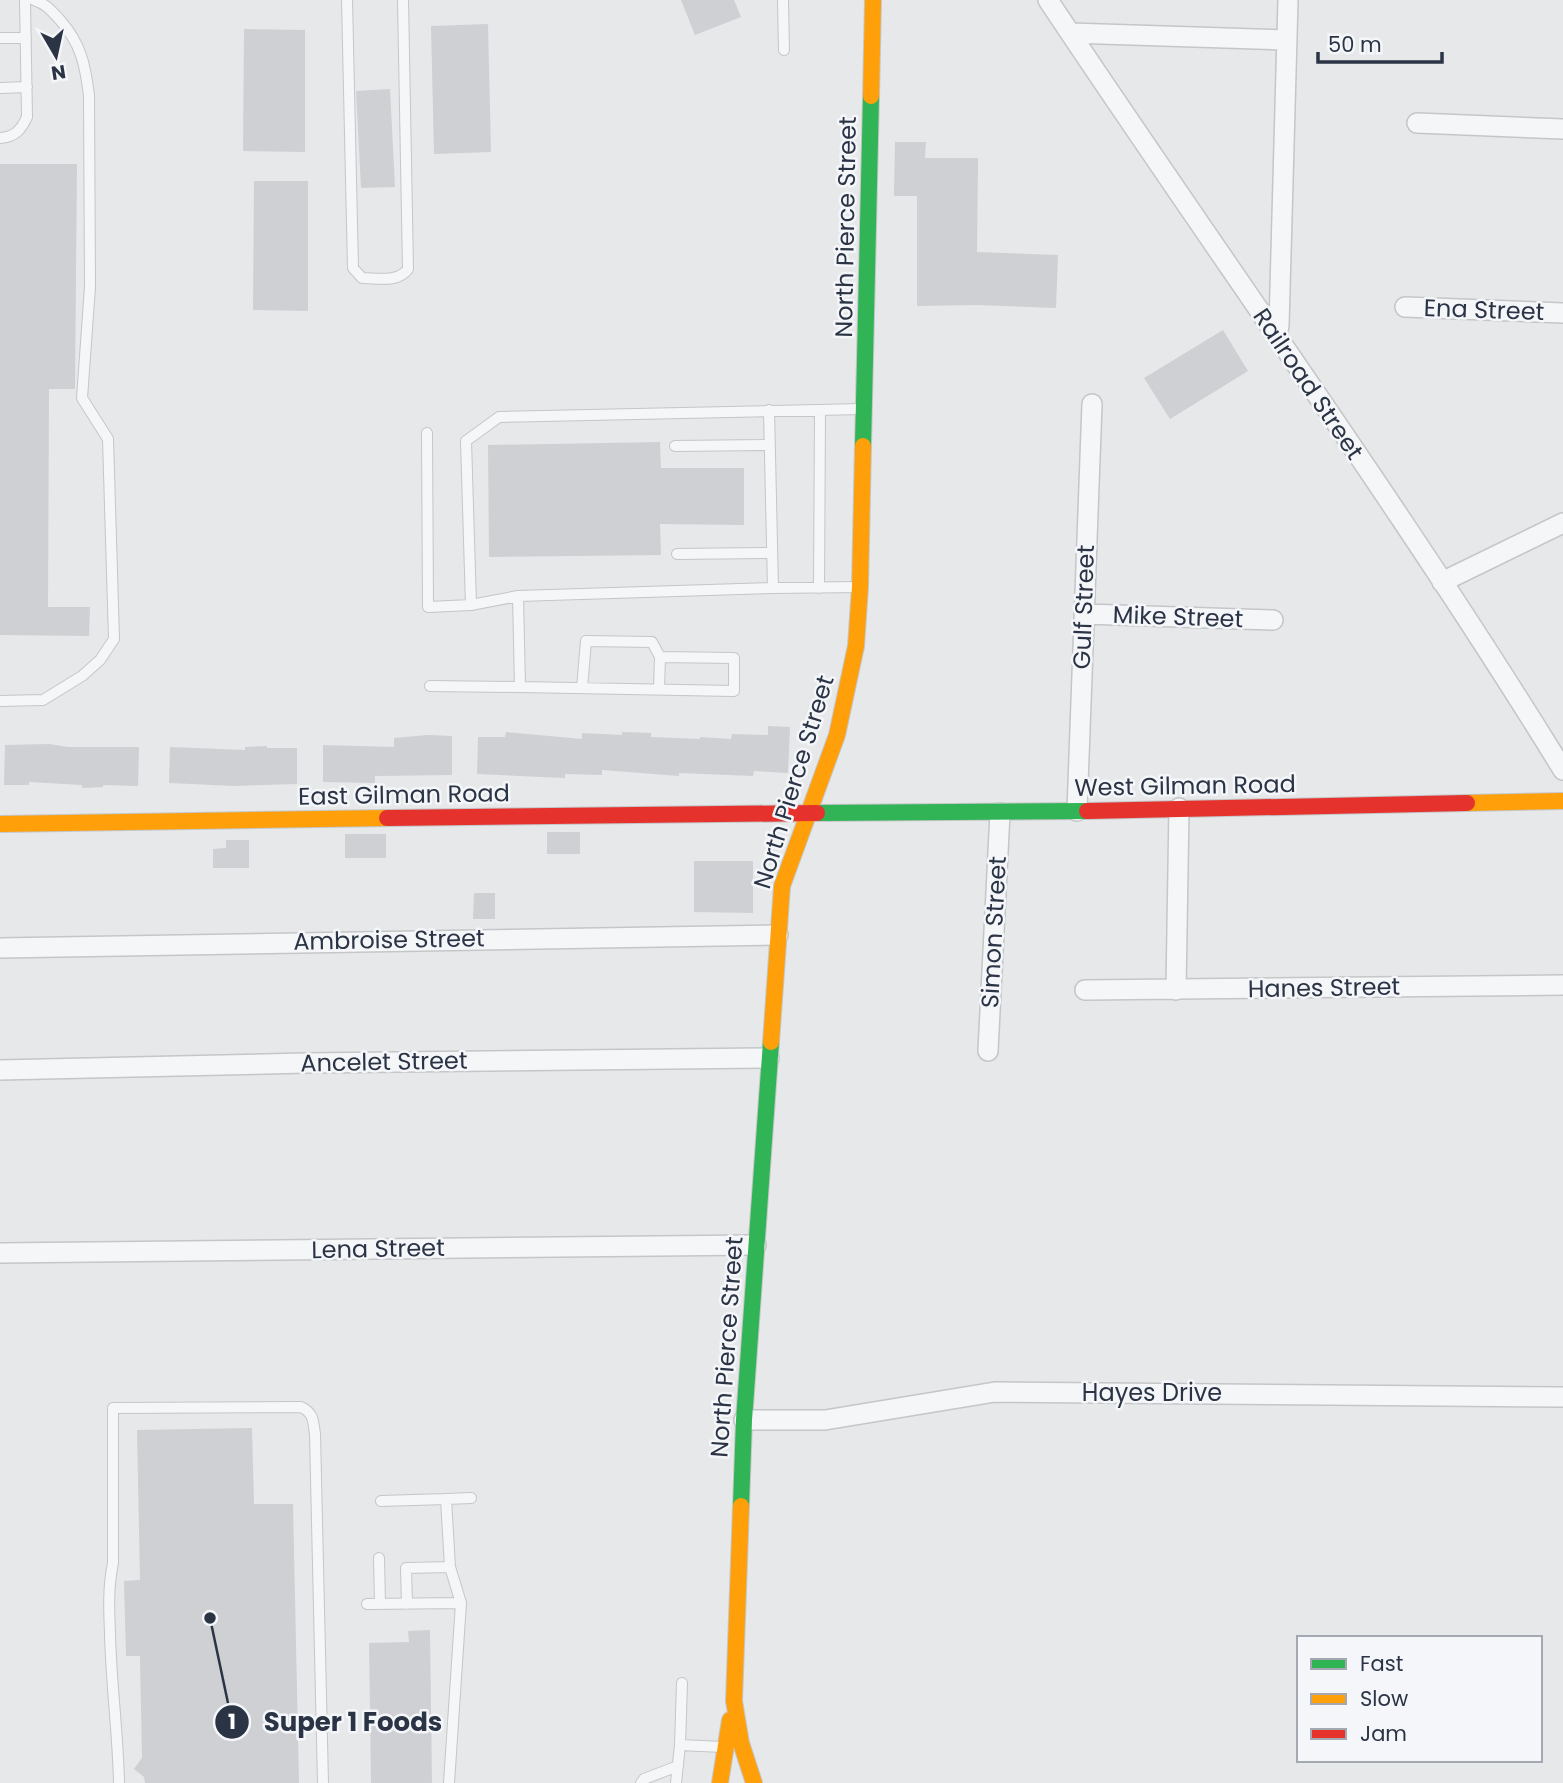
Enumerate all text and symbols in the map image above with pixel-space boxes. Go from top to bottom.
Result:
north arrow [21,21,91,91]
scale bar [1318,21,1442,65]
text: 50 m [1328,30,1382,59]
text: N [49,58,68,87]
street label: North Pierce Street [827,116,864,338]
street label: Ena Street [1423,291,1545,328]
street label: Railroad Street [1246,302,1371,466]
street label: Gulf Street [1065,544,1102,670]
street label: Mike Street [1112,598,1244,635]
street label: North Pierce Street [745,671,842,893]
street label: West Gilman Road [1074,767,1296,804]
street label: East Gilman Road [298,776,510,813]
street label: Simon Street [973,855,1014,1009]
street label: Ambroise Street [293,921,485,958]
street label: Hanes Street [1248,970,1400,1005]
street label: Ancelet Street [300,1044,468,1079]
street label: Lena Street [311,1231,445,1266]
street label: North Pierce Street [702,1235,751,1459]
street label: Hayes Drive [1082,1376,1222,1409]
legend [1297,1636,1542,1762]
text: Fast [1360,1649,1403,1678]
text: Slow [1360,1684,1408,1713]
callout: Super 1 Foods [215,1698,456,1745]
text: Super 1 Foods [264,1704,442,1740]
text: 1 [228,1707,236,1736]
text: Jam [1360,1719,1407,1748]

